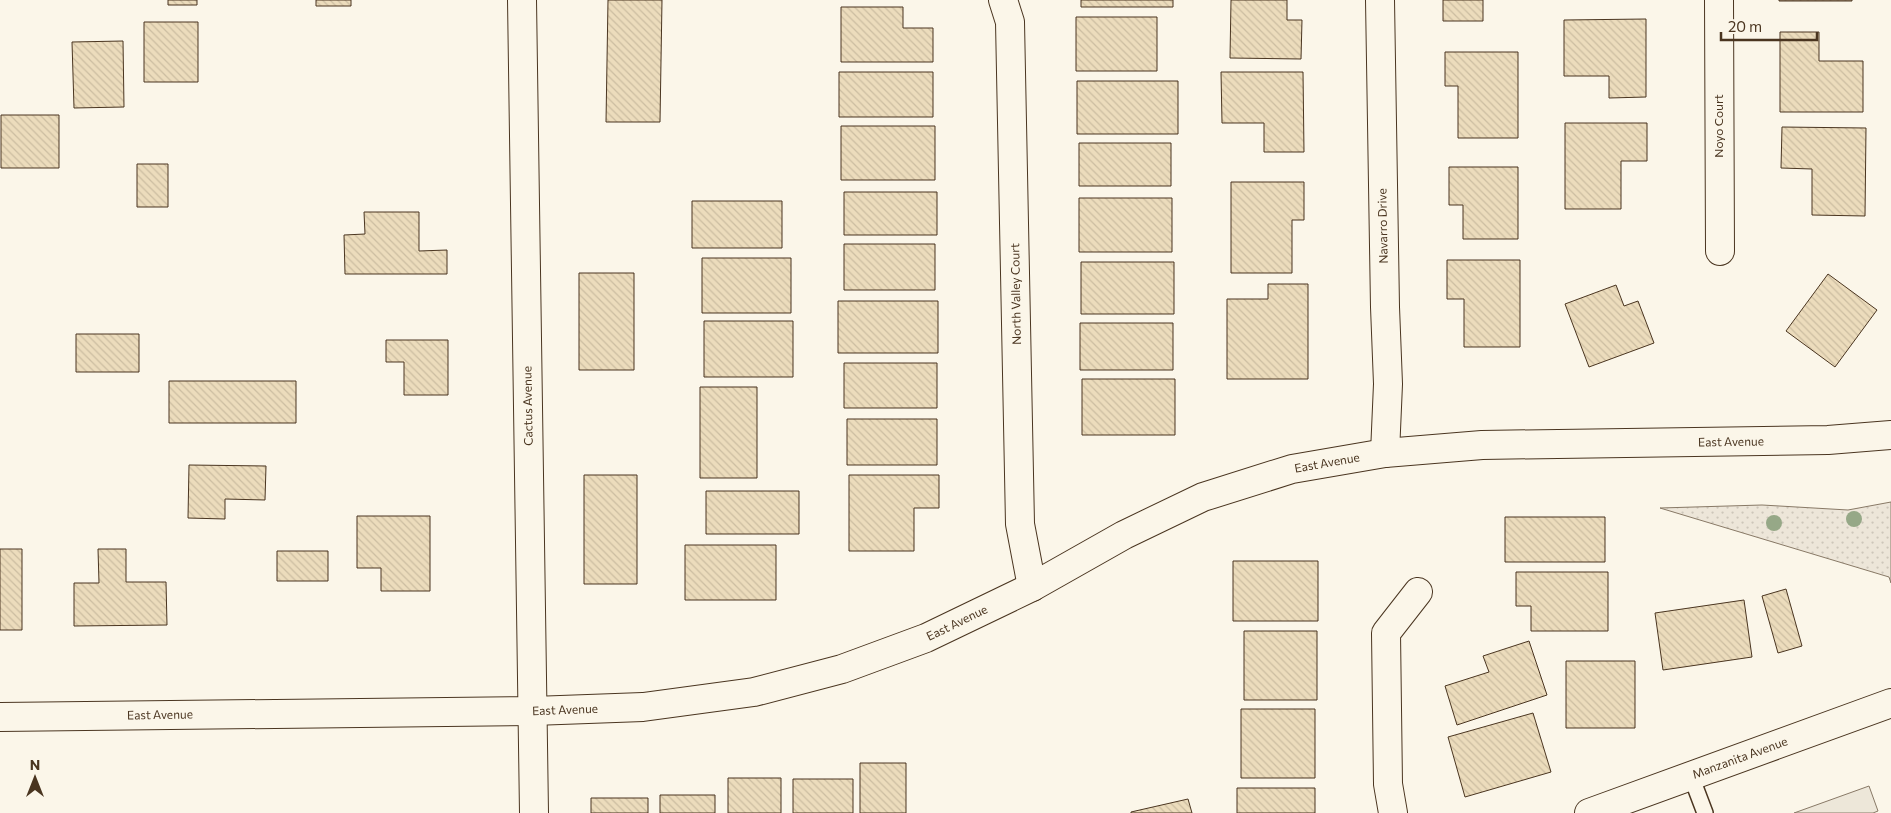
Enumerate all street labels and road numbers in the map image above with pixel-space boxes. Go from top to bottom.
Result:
street label: Noyo Court [1711,94,1725,158]
street label: Navarro Drive [1374,188,1390,264]
street label: North Valley Court [1007,243,1023,345]
street label: Cactus Avenue [519,366,535,446]
street label: East Avenue [1698,433,1764,449]
street label: East Avenue [1293,449,1361,475]
street label: East Avenue [924,601,989,643]
street label: East Avenue [532,701,598,717]
street label: East Avenue [127,706,193,722]
street label: Manzanita Avenue [1690,733,1789,781]

